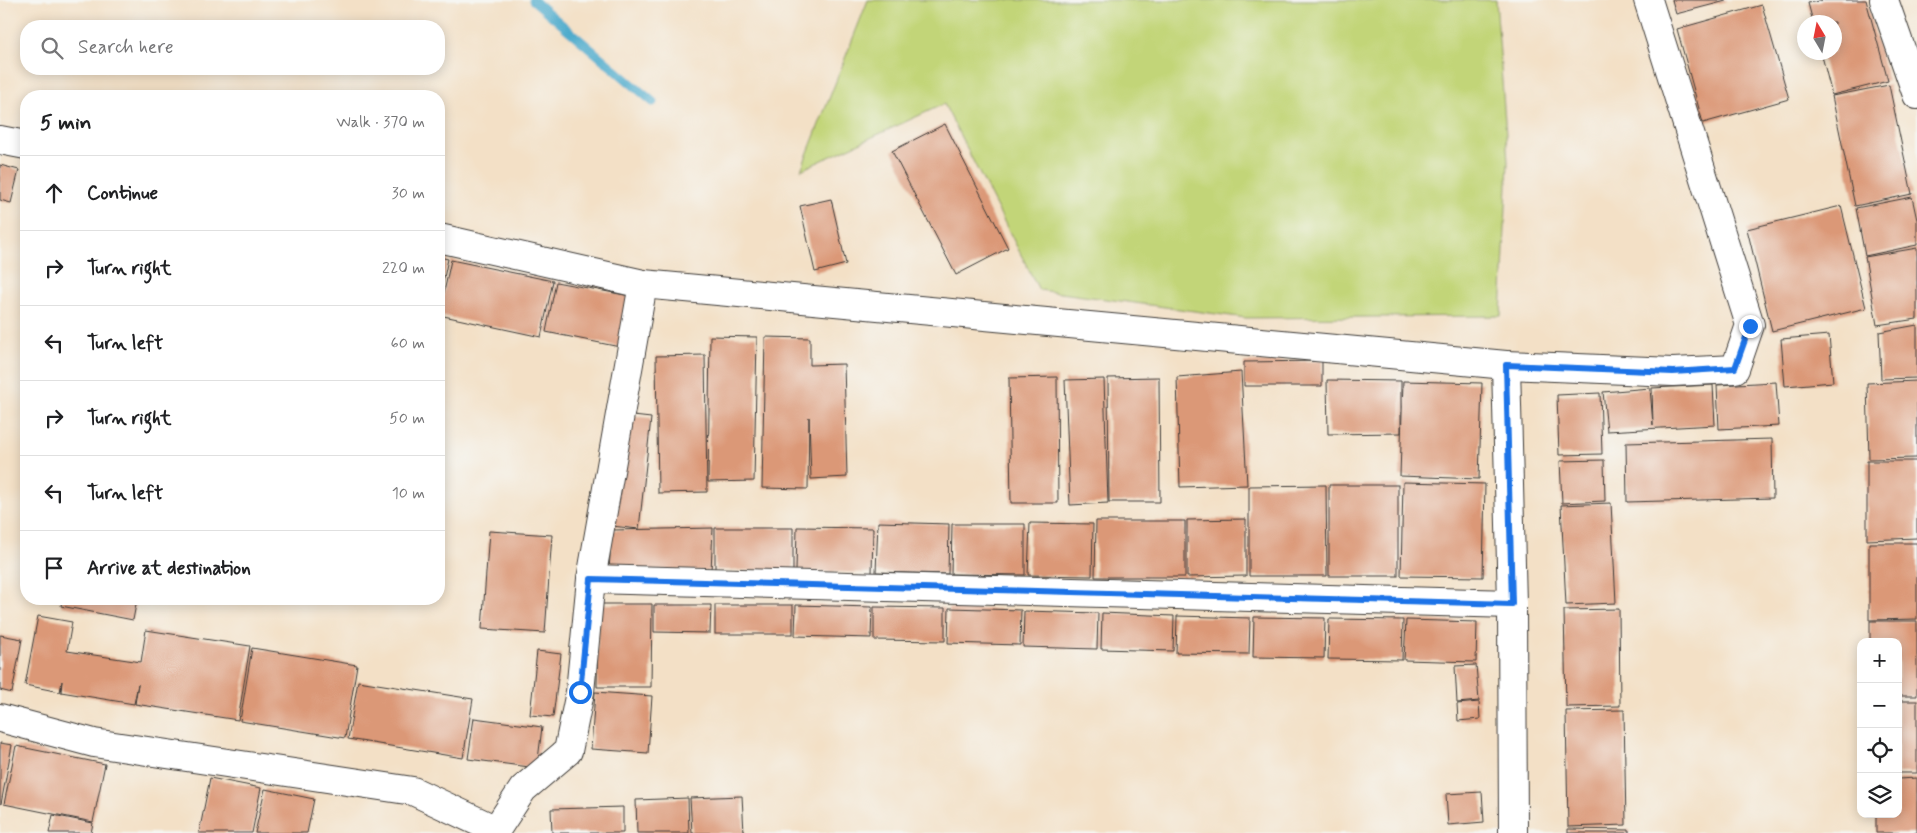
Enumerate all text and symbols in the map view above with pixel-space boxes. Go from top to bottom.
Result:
north arrow [1797,15,1842,60]
search box [20,20,445,75]
icon: search [38,34,66,62]
text: Search here [78,35,174,60]
text: 5 min [40,109,92,137]
text: Walk · 370 m [336,112,425,133]
icon: ahead [40,179,68,207]
text: Continue [87,181,158,206]
text: 30 m [392,183,425,204]
icon: right [40,254,68,282]
text: Turn right [87,256,171,281]
text: 220 m [382,258,425,279]
route end [1739,315,1762,338]
icon: left [40,329,68,357]
text: Turn left [87,331,163,356]
text: 60 m [391,333,425,354]
icon: right [40,404,68,432]
text: Turn right [87,406,171,431]
text: 50 m [389,408,425,429]
icon: left [40,479,68,507]
text: Turn left [87,481,163,506]
text: 10 m [392,483,425,504]
icon: arrive [40,554,68,582]
text: Arrive at destination [87,556,251,581]
map controls [1857,638,1902,818]
button: + [1857,638,1902,683]
route start [569,681,592,704]
button: − [1857,683,1902,728]
button: locate [1857,728,1902,773]
button: layers [1857,773,1902,818]

